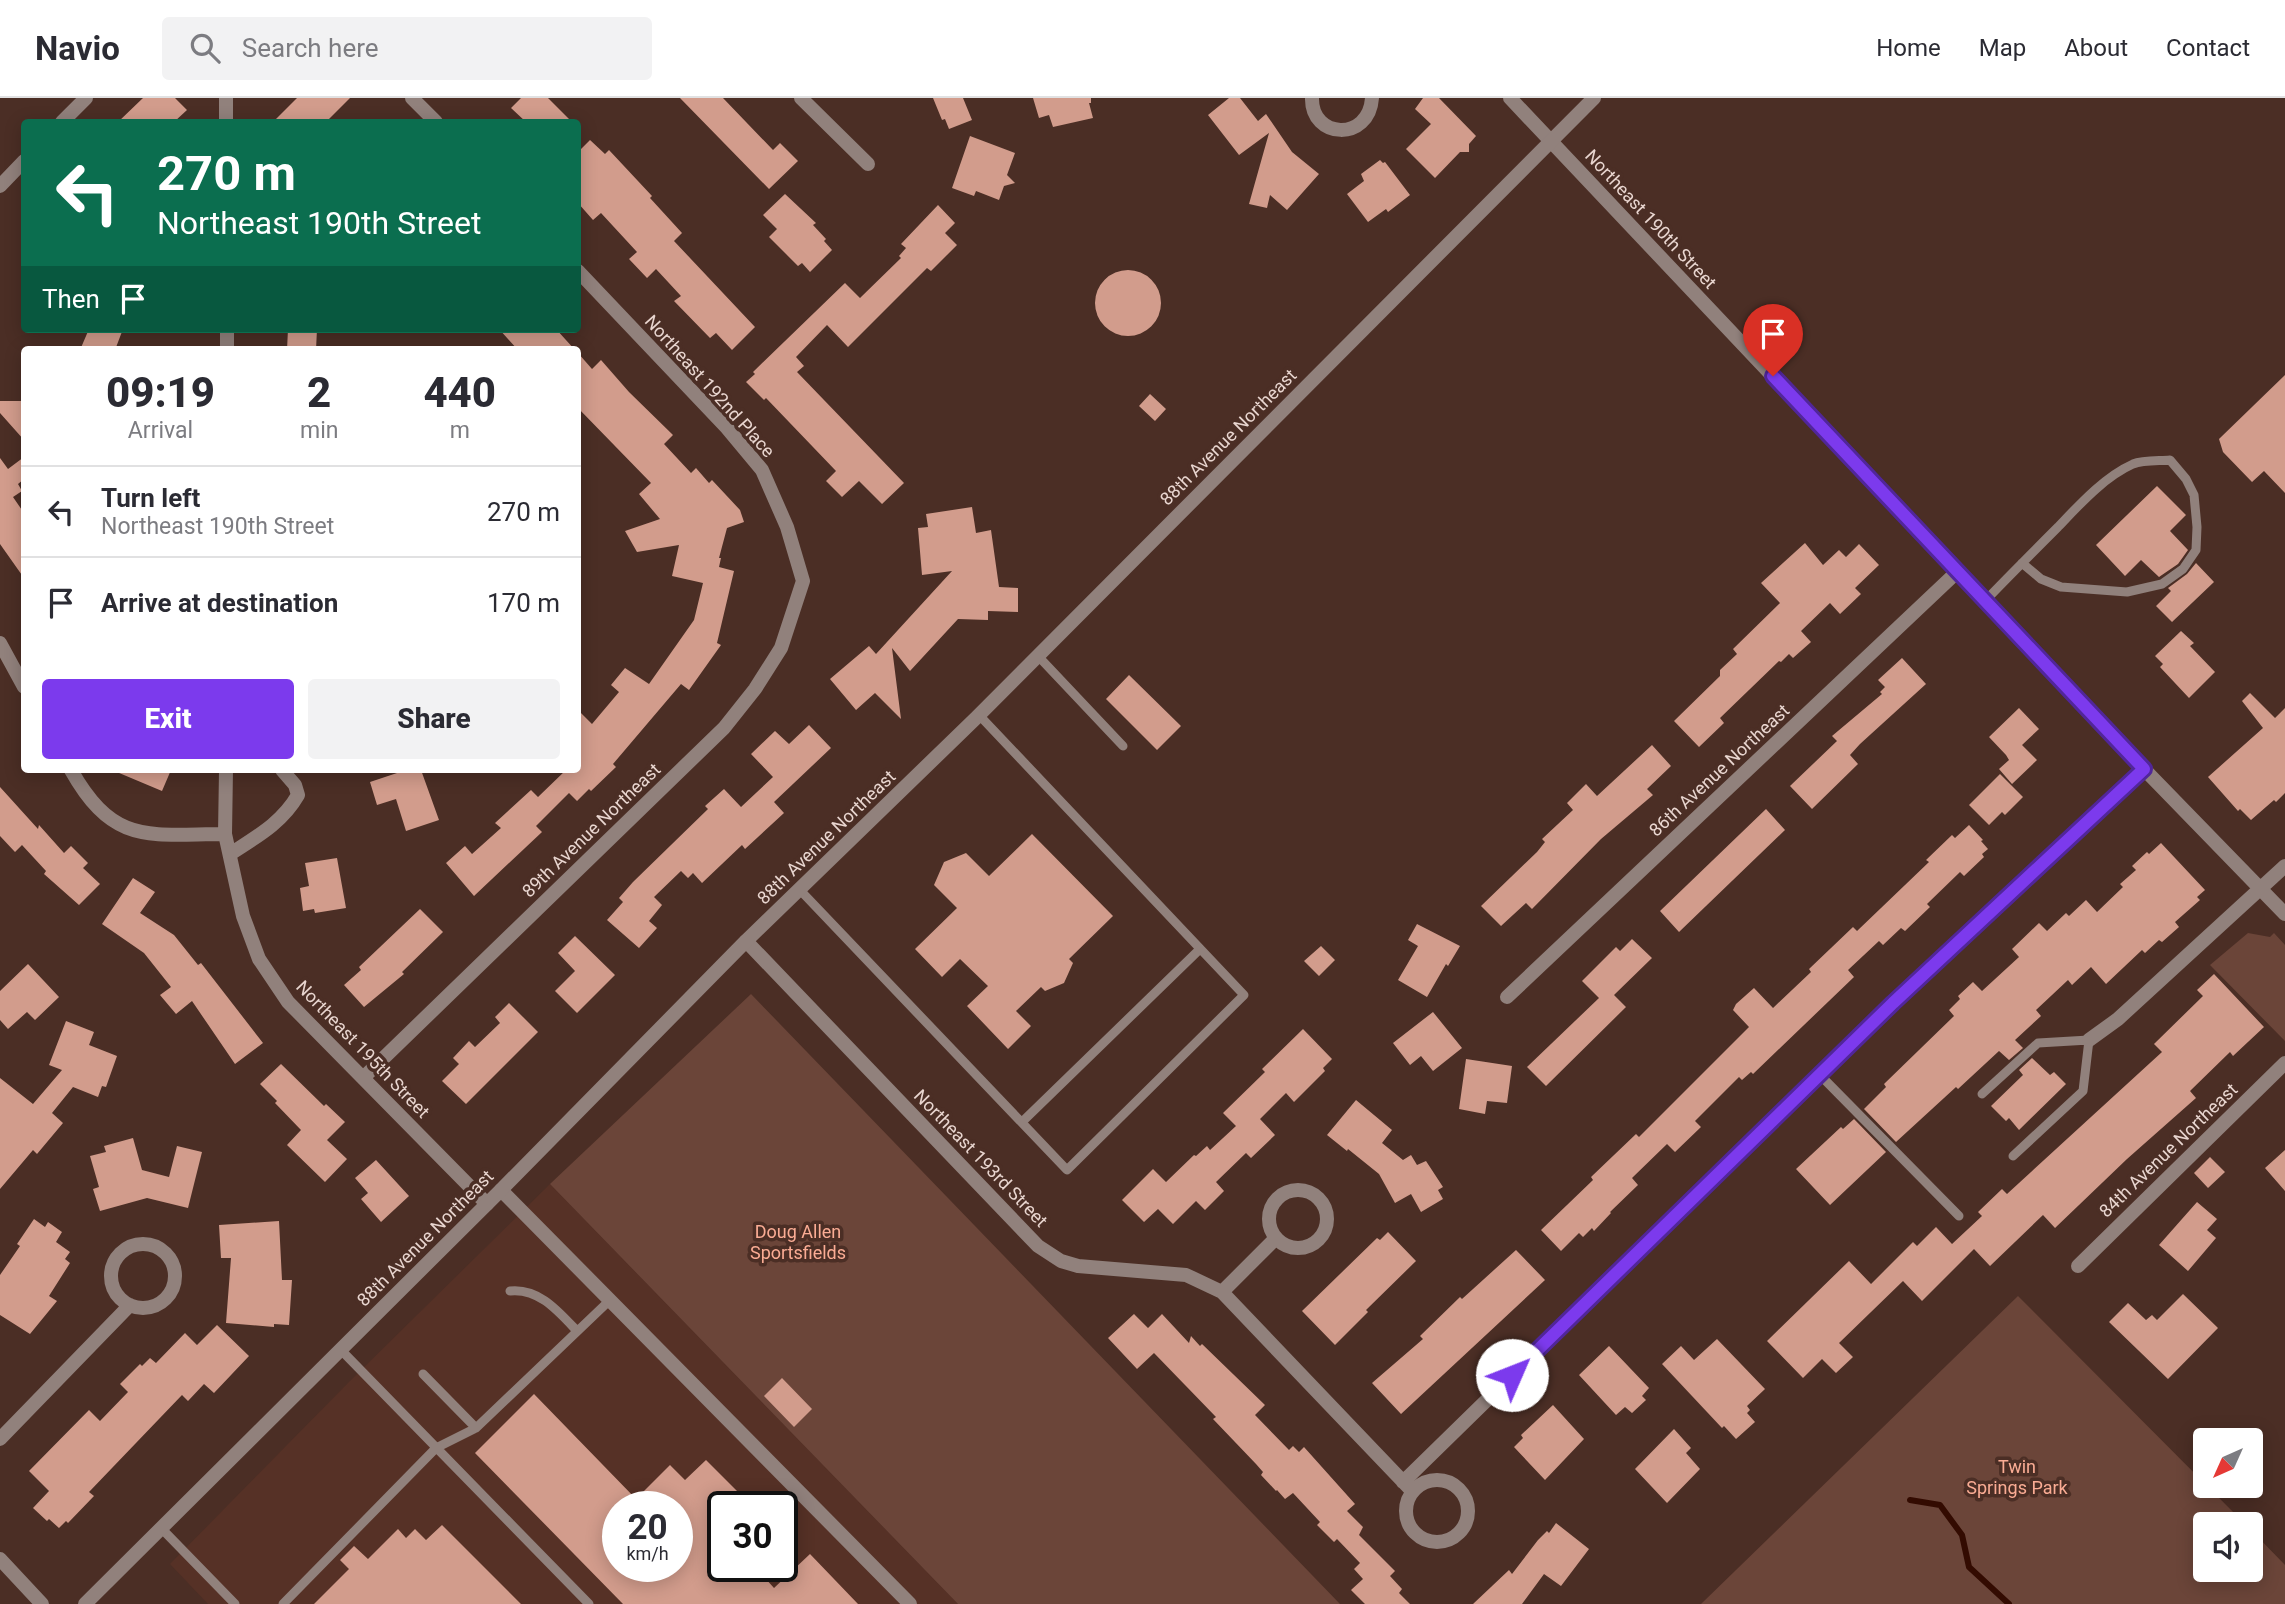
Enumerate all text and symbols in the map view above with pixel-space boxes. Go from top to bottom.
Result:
search box [162,17,652,80]
text: Navio [35,29,120,68]
icon: search [186,29,224,67]
text: Search here [242,33,379,63]
text: Home [1876,34,1941,62]
text: Map [1979,34,2026,62]
text: About [2064,34,2128,62]
text: Contact [2166,34,2250,62]
text: 270 m [157,145,296,202]
street label: Northeast 190th Street [1581,145,1721,293]
icon: left [42,147,133,238]
text: Northeast 190th Street [157,204,482,242]
icon: arrive [114,280,152,318]
text: Then [42,284,100,314]
pin [1743,304,1803,376]
street label: Northeast 192nd Place [641,311,779,461]
icon: arrive [1754,315,1792,353]
street label: 88th Avenue Northeast [1156,365,1300,509]
text: 09:19 [106,368,215,417]
text: 2 [307,368,331,417]
text: 440 [423,368,496,417]
text: Arrival [128,417,193,444]
text: min [300,417,338,444]
text: m [450,417,470,444]
text: Turn left [101,483,200,513]
icon: left [42,493,80,531]
text: 270 m [487,497,560,527]
text: Northeast 190th Street [101,513,334,540]
icon: arrive [42,584,80,622]
text: Arrive at destination [101,588,338,618]
text: 170 m [487,588,560,618]
button: Exit [42,679,294,759]
button: Share [308,679,560,759]
street label: 86th Avenue Northeast [1645,700,1793,840]
street label: 89th Avenue Northeast [518,759,664,901]
street label: 88th Avenue Northeast [753,766,899,908]
street label: Northeast 195th Street [292,976,434,1122]
street label: 84th Avenue Northeast [2095,1079,2241,1221]
street label: Northeast 193rd Street [910,1085,1052,1231]
street label: 88th Avenue Northeast [353,1166,497,1310]
park label: Doug Allen Sportsfields [750,1221,846,1263]
position arrow [1475,1338,1549,1412]
north arrow [2193,1428,2263,1498]
map controls [2193,1428,2263,1582]
park label: Twin Springs Park [1966,1456,2069,1498]
speed limit sign: 30 [707,1491,798,1582]
text: 20 [627,1507,668,1548]
button: sound [2193,1512,2263,1582]
text: km/h [626,1543,669,1564]

